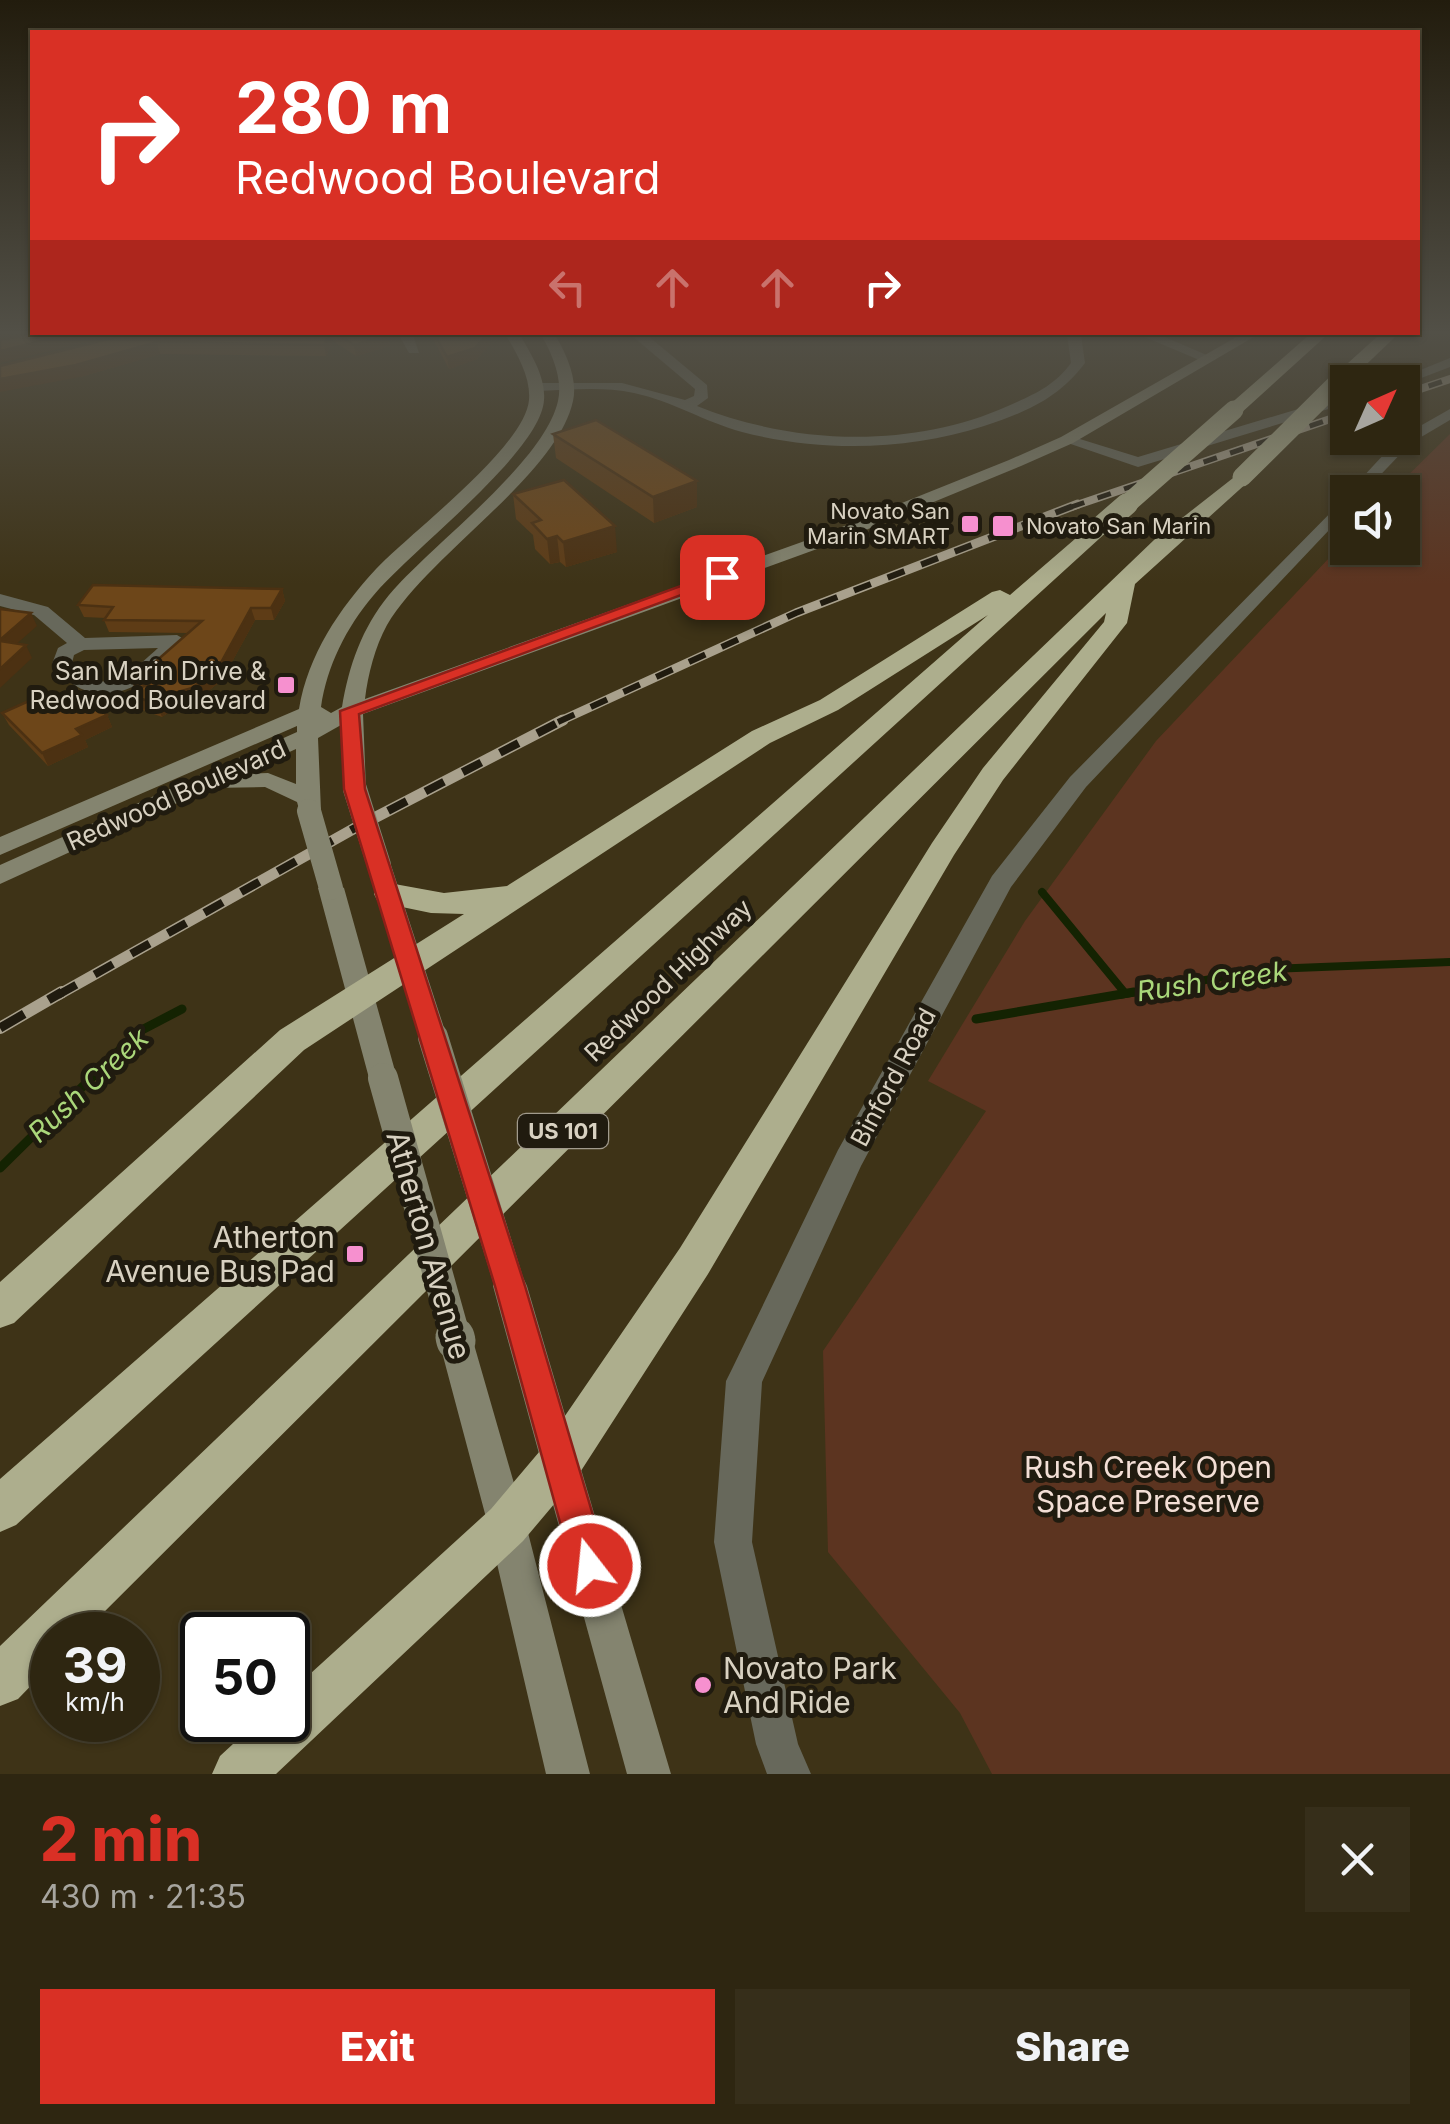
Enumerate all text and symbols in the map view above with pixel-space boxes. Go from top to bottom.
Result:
text: 280 m [235,65,452,150]
icon: right [70,70,200,200]
text: Redwood Boulevard [235,150,661,205]
icon: left [540,260,595,315]
icon: ahead [645,260,700,315]
icon: ahead [750,260,805,315]
icon: right [855,260,910,315]
north arrow [1330,365,1420,455]
map controls [1330,365,1420,565]
button: sound [1330,475,1420,565]
place label: Novato San Marin SMART [807,498,950,549]
marker: Novato San Marin SMART [959,513,981,535]
marker: Novato San Marin [990,513,1016,539]
place label: Novato San Marin [1026,513,1211,539]
pin [680,535,765,620]
icon: arrive [695,550,750,605]
place label: San Marin Drive & Redwood Boulevard [30,656,266,715]
marker: San Marin Drive & Redwood Boulevard [275,674,297,696]
street label: Redwood Boulevard [62,733,290,857]
street label: Redwood Highway [578,892,758,1068]
water label: Rush Creek [1134,954,1290,1008]
street label: Binford Road [844,1003,942,1151]
water label: Rush Creek [21,1020,156,1149]
road number: US 101 [518,1114,608,1148]
street label: Atherton Avenue [379,1127,479,1363]
place label: Atherton Avenue Bus Pad [105,1219,335,1289]
marker: Atherton Avenue Bus Pad [344,1243,366,1265]
park label: Rush Creek Open Space Preserve [1024,1449,1272,1519]
position arrow [538,1514,642,1618]
speed limit sign: 50 [180,1612,310,1742]
text: 39 [63,1635,127,1695]
place label: Novato Park And Ride [723,1650,897,1720]
marker: Novato Park And Ride [692,1674,714,1696]
text: km/h [65,1687,125,1717]
text: 2 min [40,1803,202,1875]
button: close [1305,1807,1410,1912]
text: 430 m · 21:35 [40,1877,246,1916]
button: Exit [40,1989,715,2104]
button: Share [735,1989,1410,2104]

